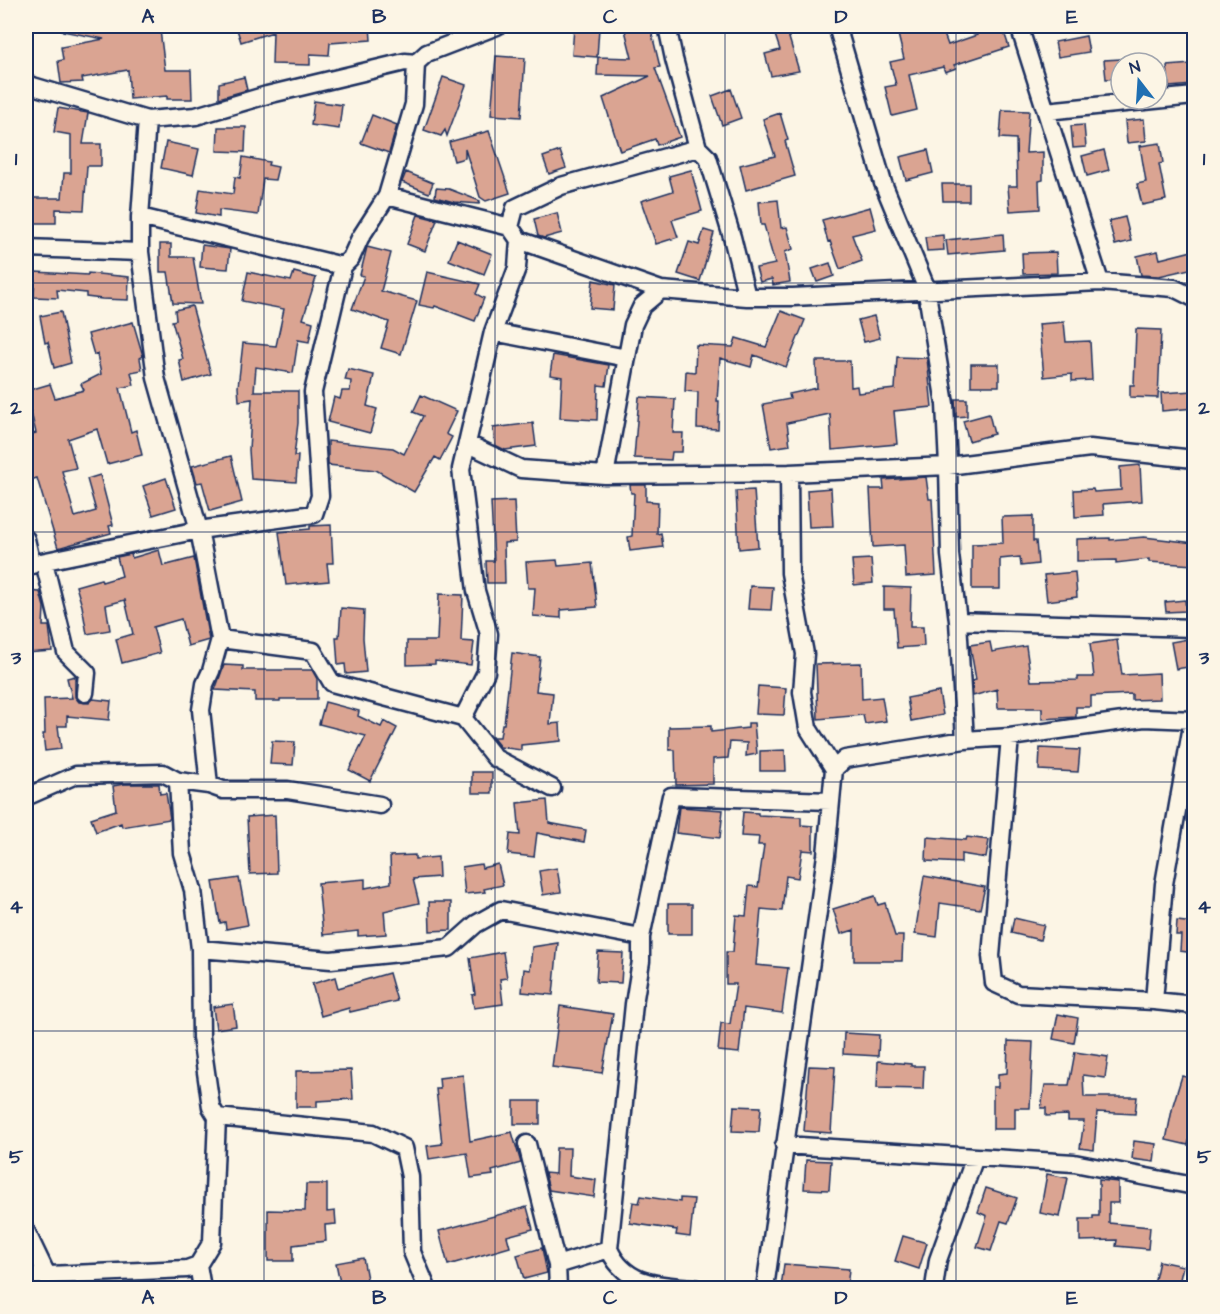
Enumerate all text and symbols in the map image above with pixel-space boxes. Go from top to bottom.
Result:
text: A [142,3,155,31]
text: B [372,3,387,31]
text: C [603,3,618,31]
text: D [835,3,848,31]
text: E [1066,3,1078,31]
north arrow [1109,51,1169,111]
text: N [1127,56,1143,80]
text: 1 [15,145,18,173]
text: 1 [1203,145,1206,173]
text: 2 [9,394,22,422]
text: 2 [1197,394,1210,422]
text: 3 [10,644,22,672]
text: 3 [1198,644,1210,672]
text: 4 [9,893,23,921]
text: 4 [1197,893,1211,921]
text: 5 [9,1143,24,1171]
text: 5 [1197,1143,1212,1171]
text: A [142,1284,155,1312]
text: B [372,1284,387,1312]
text: C [603,1284,618,1312]
text: D [835,1284,848,1312]
text: E [1066,1284,1078,1312]

